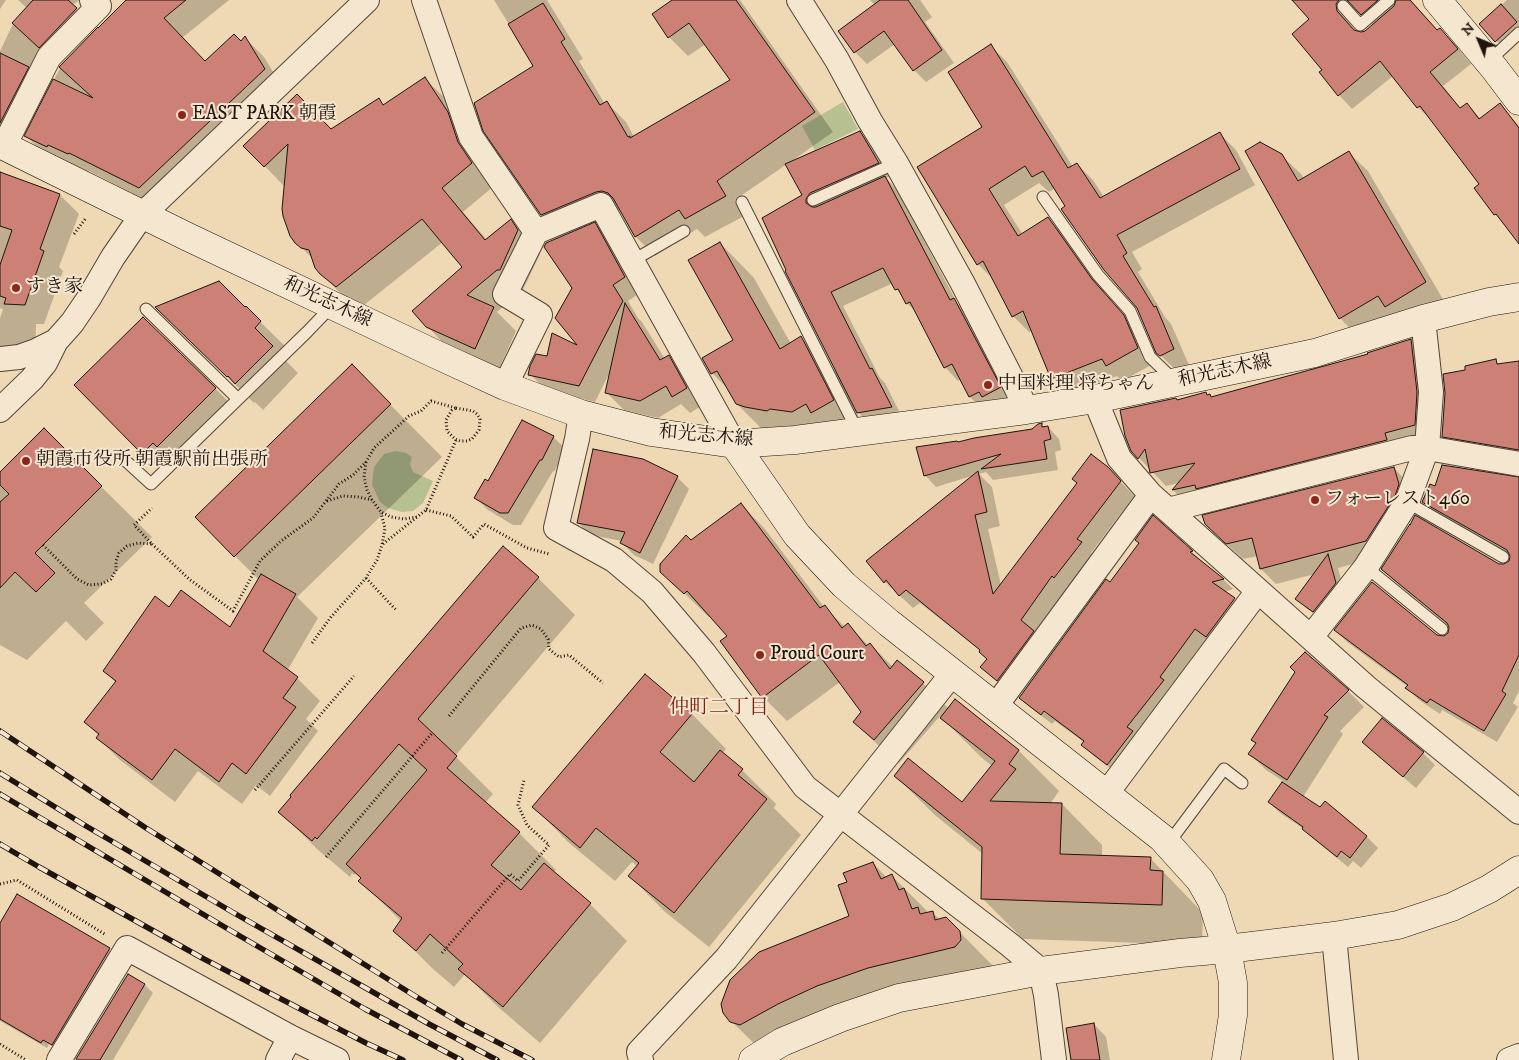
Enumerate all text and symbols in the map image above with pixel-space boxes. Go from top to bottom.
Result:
north arrow [1454,15,1504,65]
text: N [1458,19,1479,40]
place label: EAST PARK 朝霞 [192,104,337,126]
marker: EAST PARK 朝霞 [176,109,188,121]
street label: 和光志木線 [279,273,375,333]
place label: すき家 [26,277,83,299]
marker: すき家 [10,282,22,294]
street label: 和光志木線 [1176,351,1274,393]
place label: 中国料理 将ちゃん [998,374,1154,396]
marker: 中国料理 将ちゃん [982,379,994,391]
street label: 和光志木線 [658,422,754,452]
place label: 朝霞市役所 朝霞駅前出張所 [36,450,268,472]
marker: 朝霞市役所 朝霞駅前出張所 [20,455,32,467]
place label: フォーレスト460 [1325,489,1470,511]
marker: フォーレスト460 [1309,494,1321,506]
place label: Proud Court [770,644,864,666]
marker: Proud Court [754,649,766,661]
district label: 仲町二丁目 [669,697,769,721]

